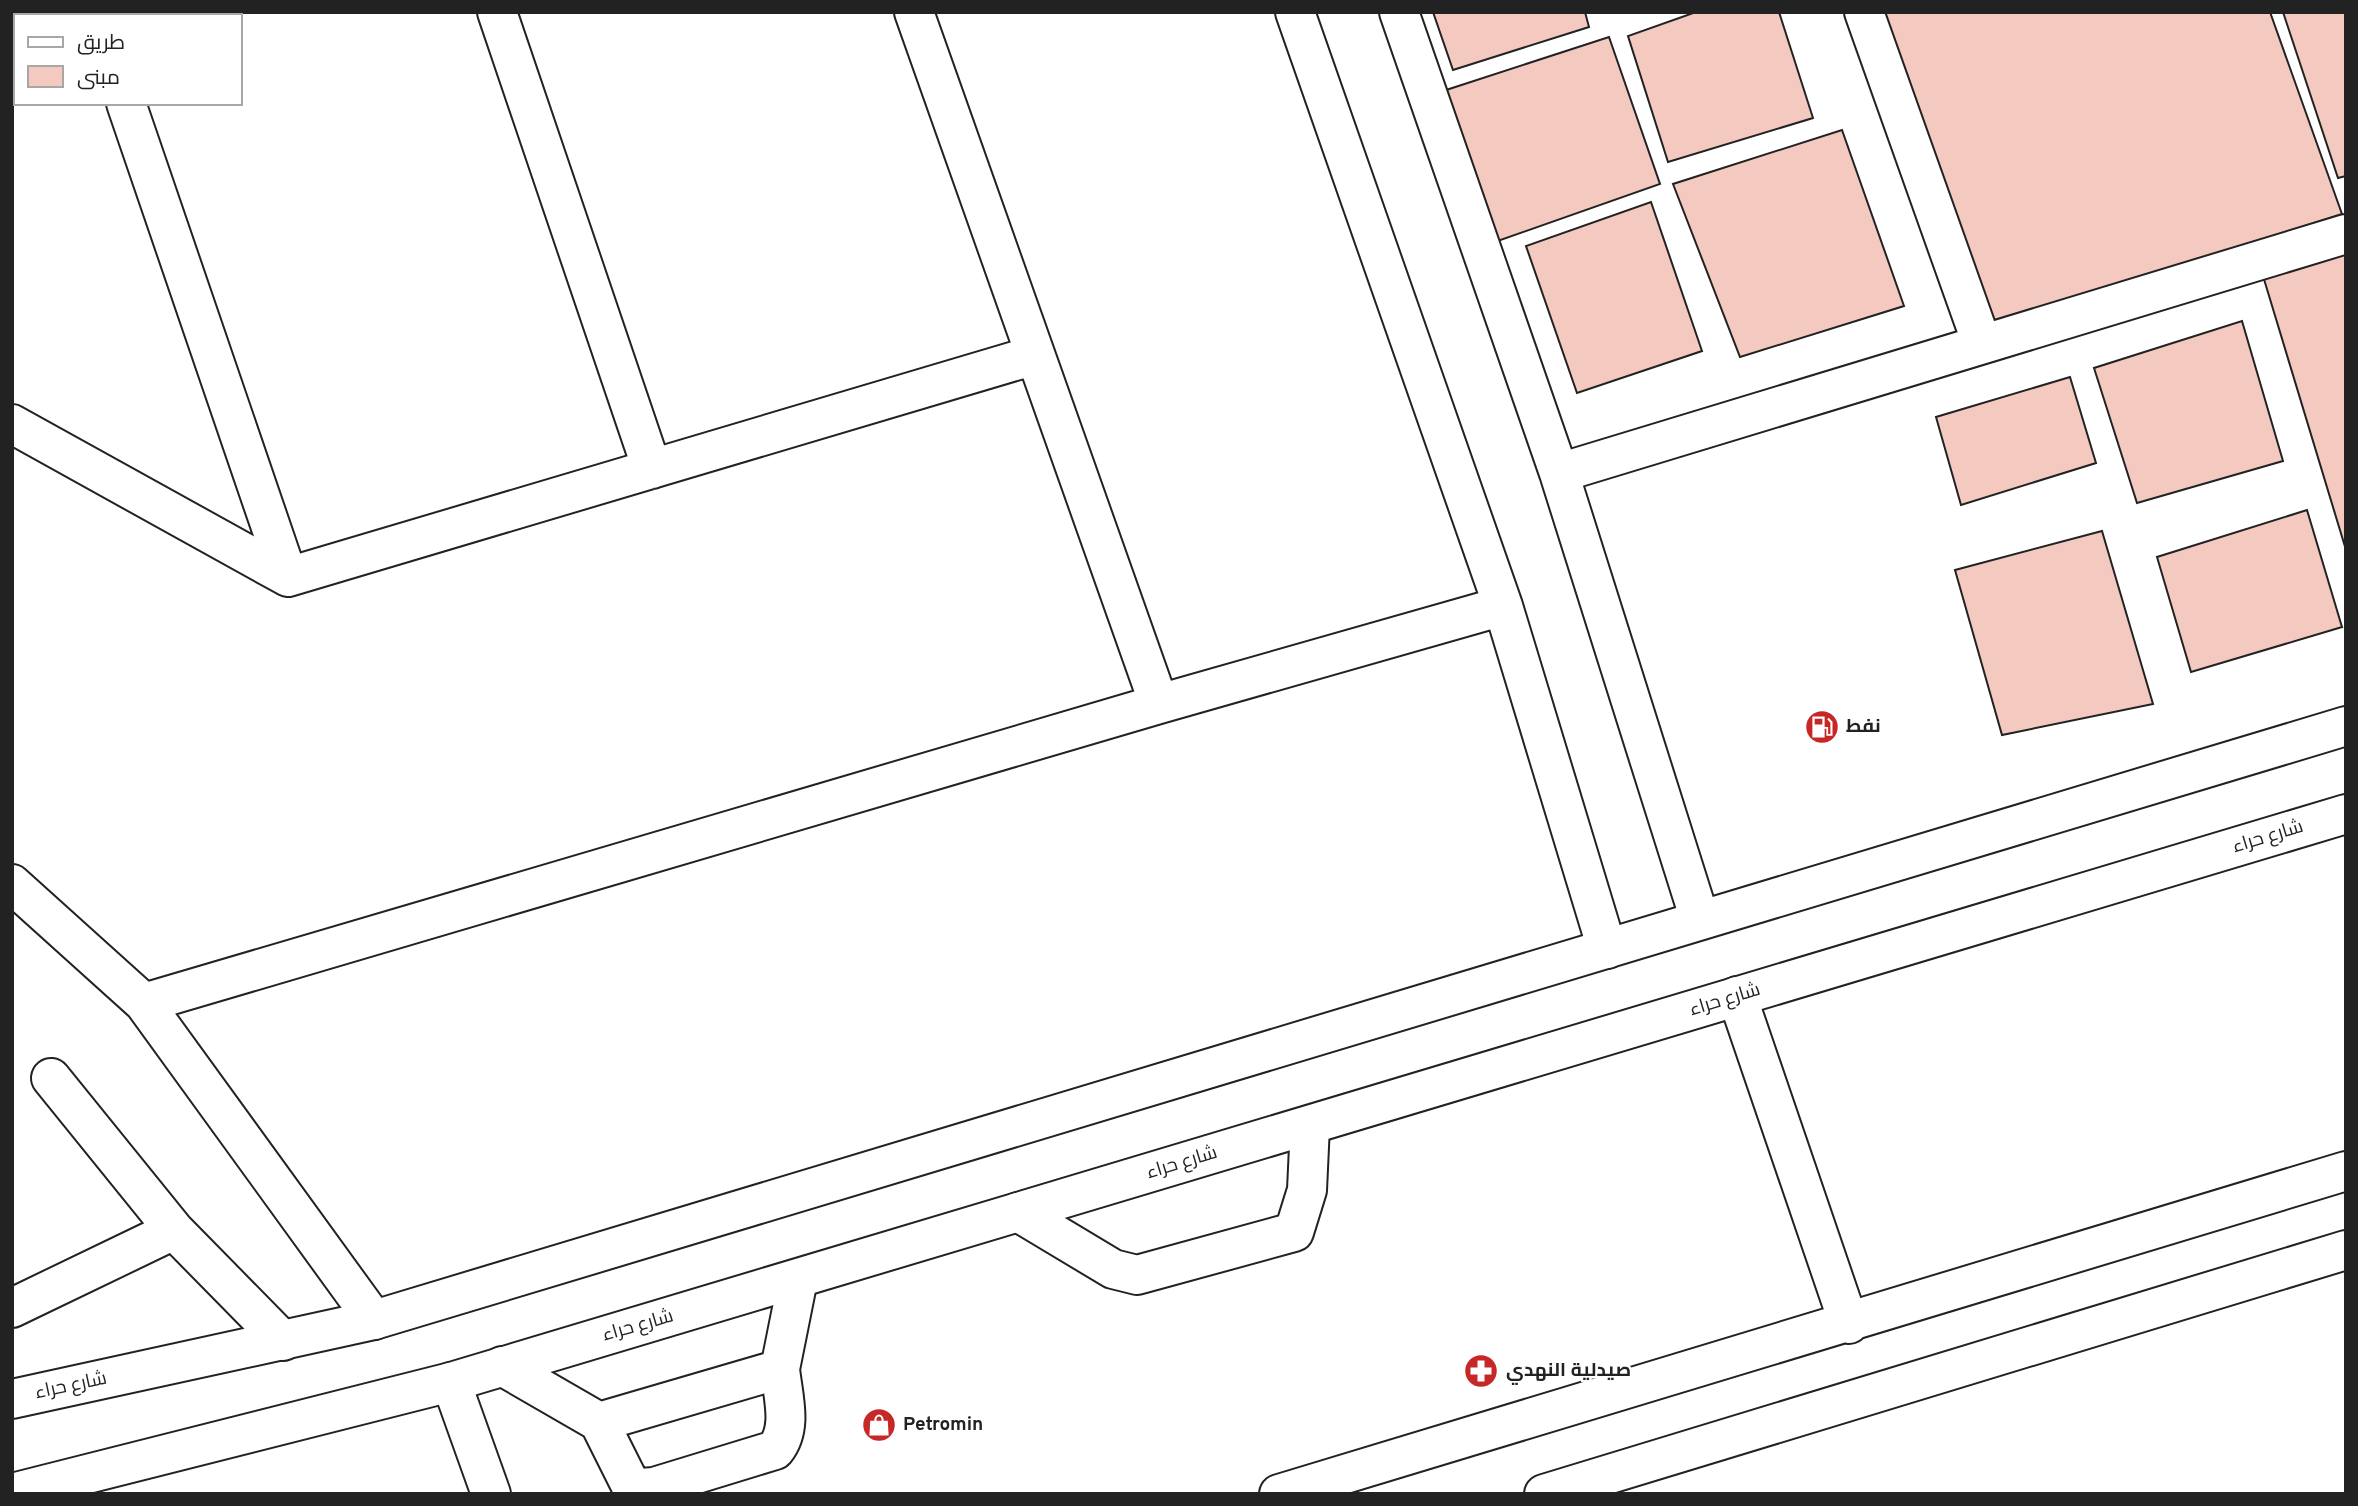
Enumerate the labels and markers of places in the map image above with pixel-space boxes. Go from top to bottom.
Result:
fuel station icon: نفط [1803,708,1841,746]
place label: نفط [1846,715,1881,739]
pharmacy icon: صيدلية النهدي [1462,1352,1500,1390]
place label: صيدلية النهدي [1506,1359,1631,1385]
shop icon: Petromin [860,1406,898,1444]
place label: Petromin [903,1413,983,1437]

